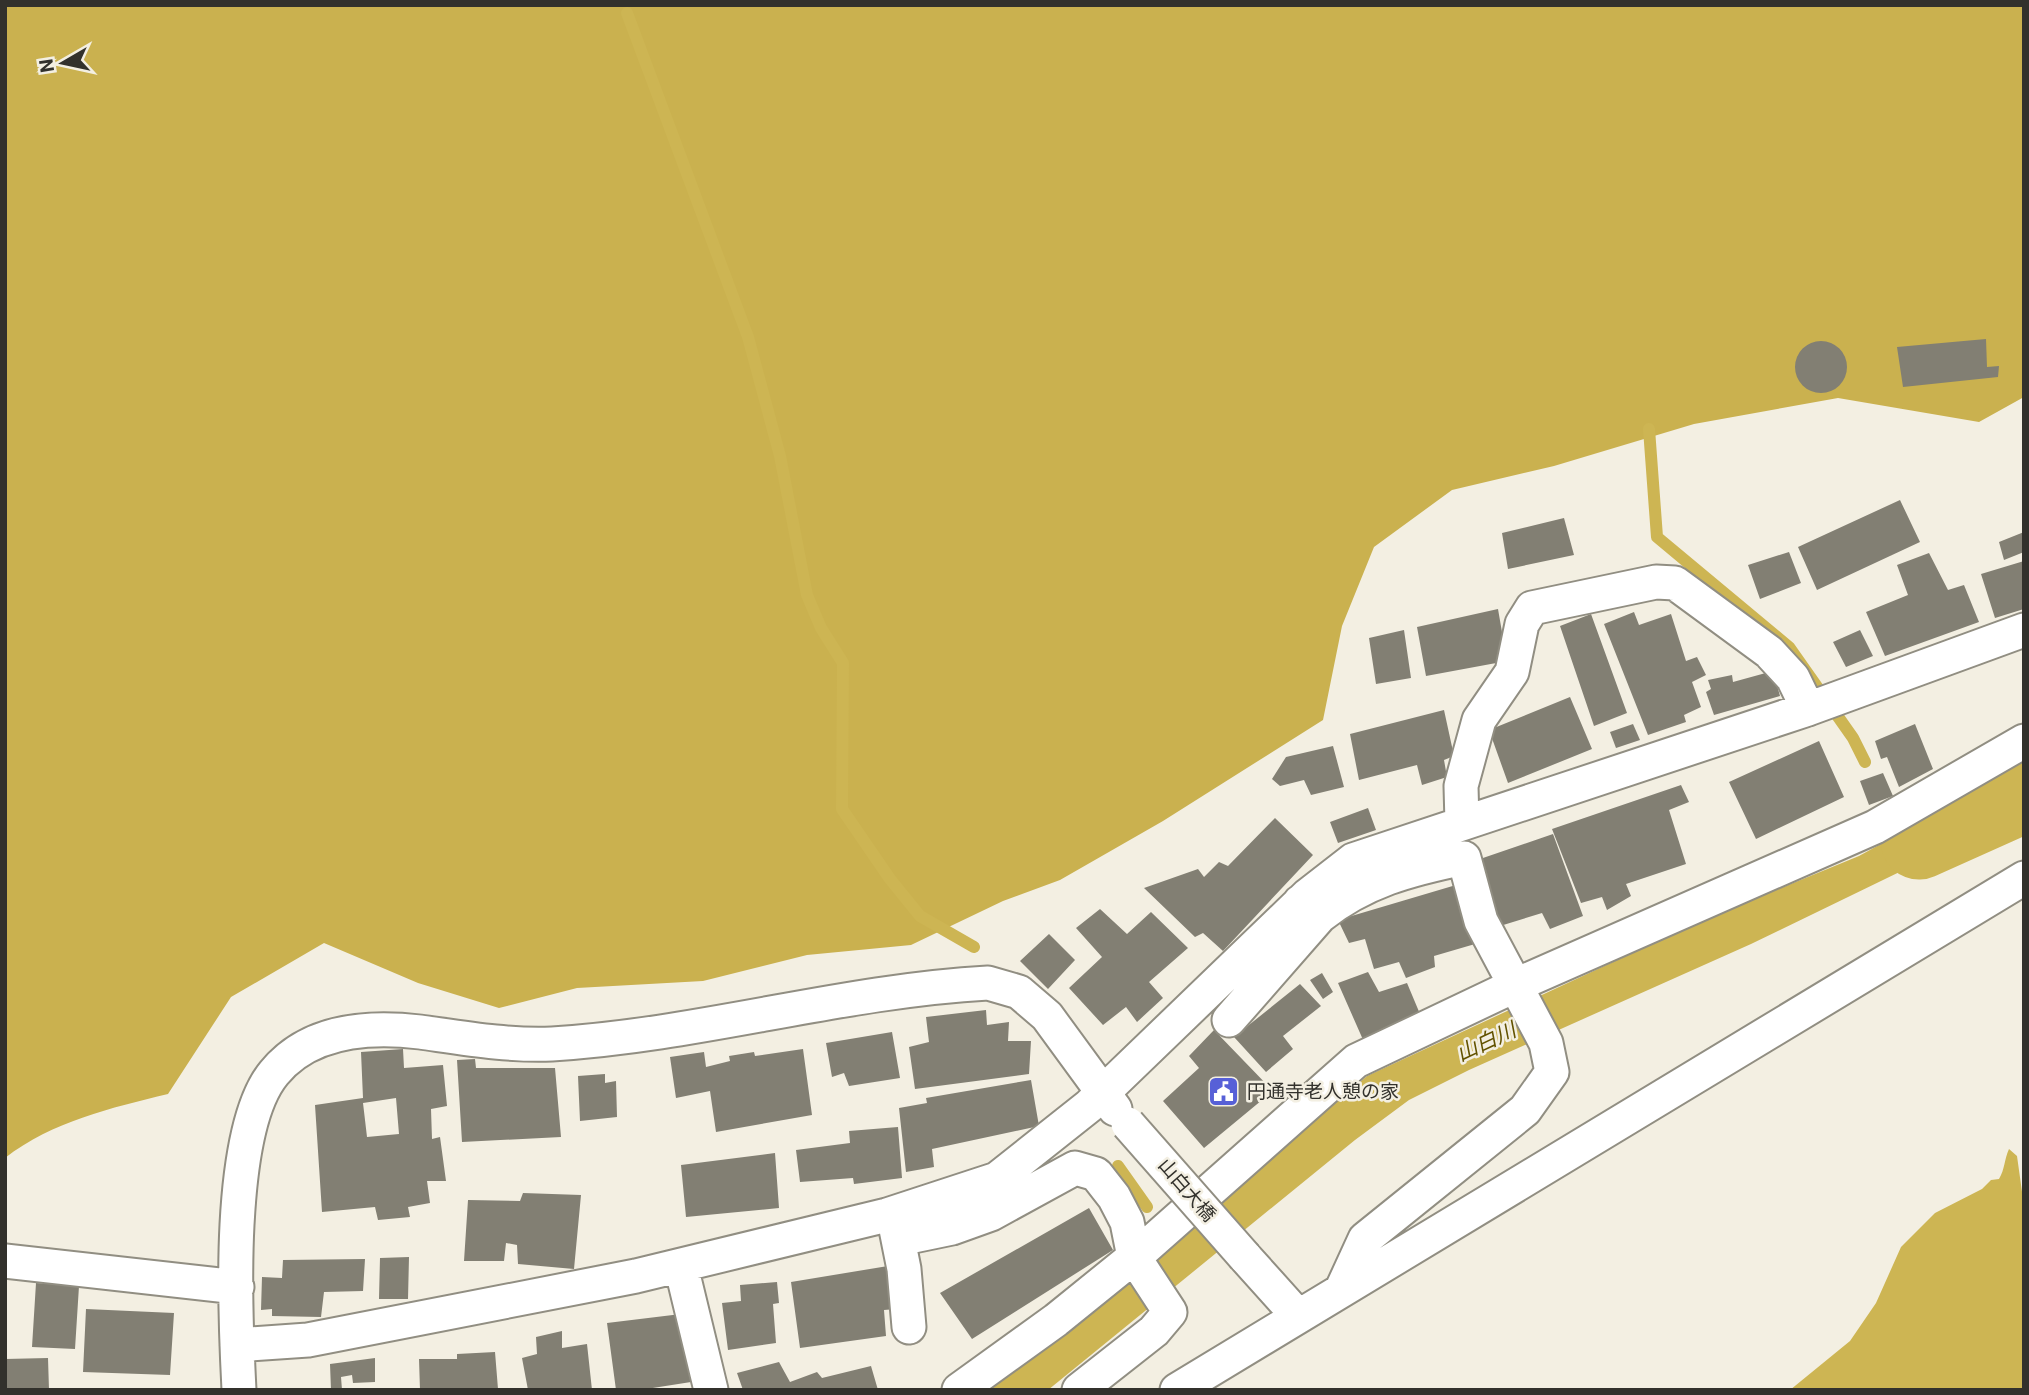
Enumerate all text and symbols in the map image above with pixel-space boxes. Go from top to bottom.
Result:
north arrow [28,28,98,98]
text: N [34,57,59,74]
water label: 山白川 [1452,1017,1521,1066]
public building icon: 円通寺老人憩の家 [1207,1074,1241,1108]
place label: 円通寺老人憩の家 [1247,1080,1399,1103]
street label: 山白大橋 [1153,1154,1221,1226]

